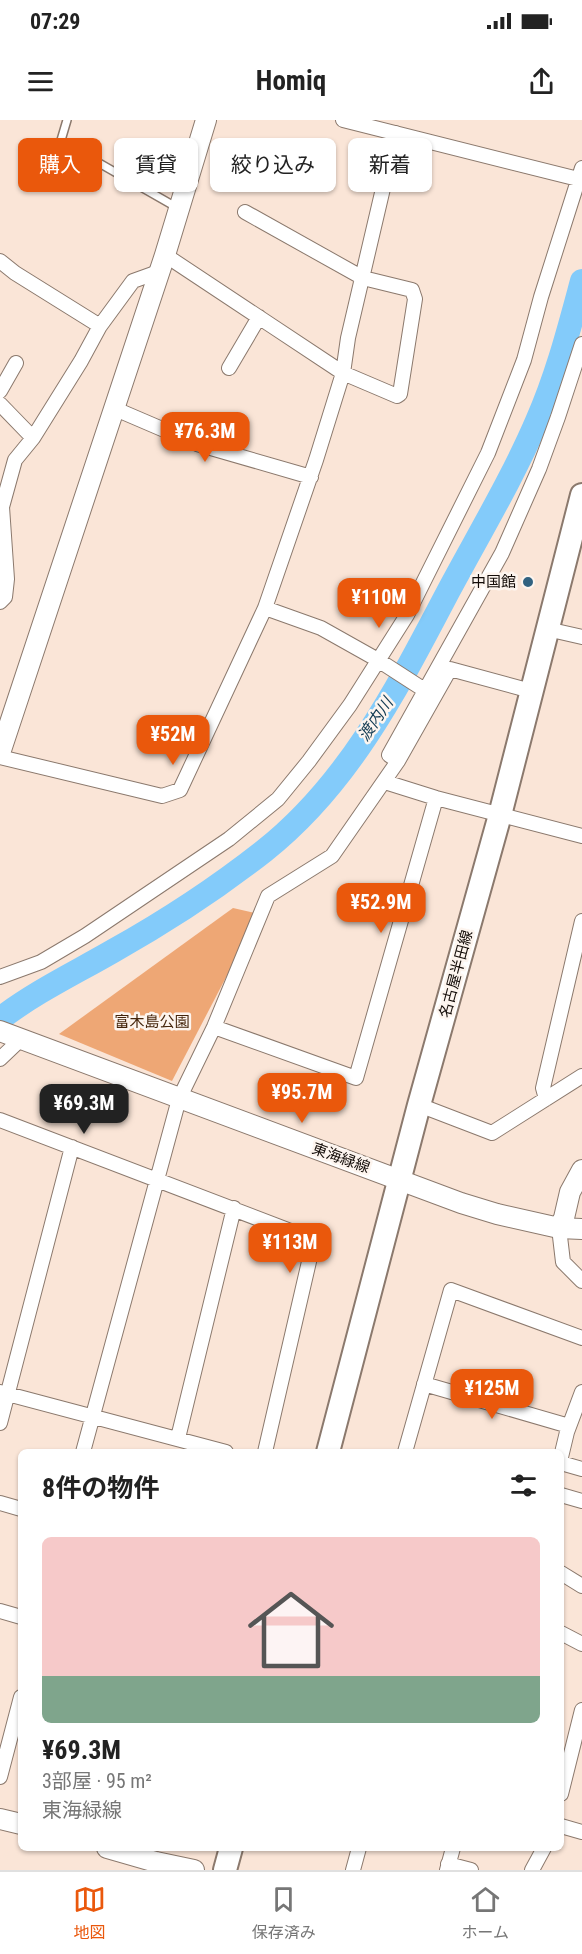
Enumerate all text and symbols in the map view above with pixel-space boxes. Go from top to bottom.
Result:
text: 07:29 [30,9,81,34]
icon: menu [24,65,57,98]
text: Homiq [256,65,326,97]
icon: share [525,65,558,98]
chip: 購入 [18,138,102,192]
chip: 賃貸 [114,138,198,192]
chip: 絞り込み [210,138,336,192]
chip: 新着 [348,138,432,192]
pin: ¥76.3M [156,412,254,463]
text: ¥76.3M [175,419,235,443]
place label: 中国館 [471,573,516,591]
marker: 中国館 [521,575,535,589]
pin: ¥110M [337,578,421,629]
text: ¥110M [352,585,407,609]
water label: 渡内川 [354,692,398,744]
pin: ¥52M [137,715,209,766]
text: ¥52M [151,722,195,746]
pin: ¥52.9M [332,883,430,934]
text: ¥52.9M [351,890,411,914]
street label: 名古屋半田線 [436,928,476,1020]
park label: 富木島公園 [114,1013,190,1031]
pin: ¥95.7M [253,1073,351,1124]
text: ¥95.7M [272,1080,332,1104]
pin: ¥69.3M [35,1084,133,1135]
text: ¥69.3M [54,1091,114,1115]
street label: 東海緑線 [310,1139,372,1177]
pin: ¥113M [248,1223,332,1274]
text: ¥113M [263,1230,318,1254]
pin: ¥125M [450,1369,534,1420]
text: ¥125M [465,1376,520,1400]
icon: filters [507,1469,540,1502]
text: 8件の物件 [42,1473,159,1503]
icon: home [237,1576,345,1684]
text: ¥69.3M [42,1735,121,1765]
text: 3部屋 · 95 m² [42,1769,152,1793]
text: 東海緑線 [42,1798,122,1822]
tab: 地図 [73,1883,106,1943]
tab: 保存済み [252,1883,316,1943]
tab: ホーム [462,1883,509,1943]

